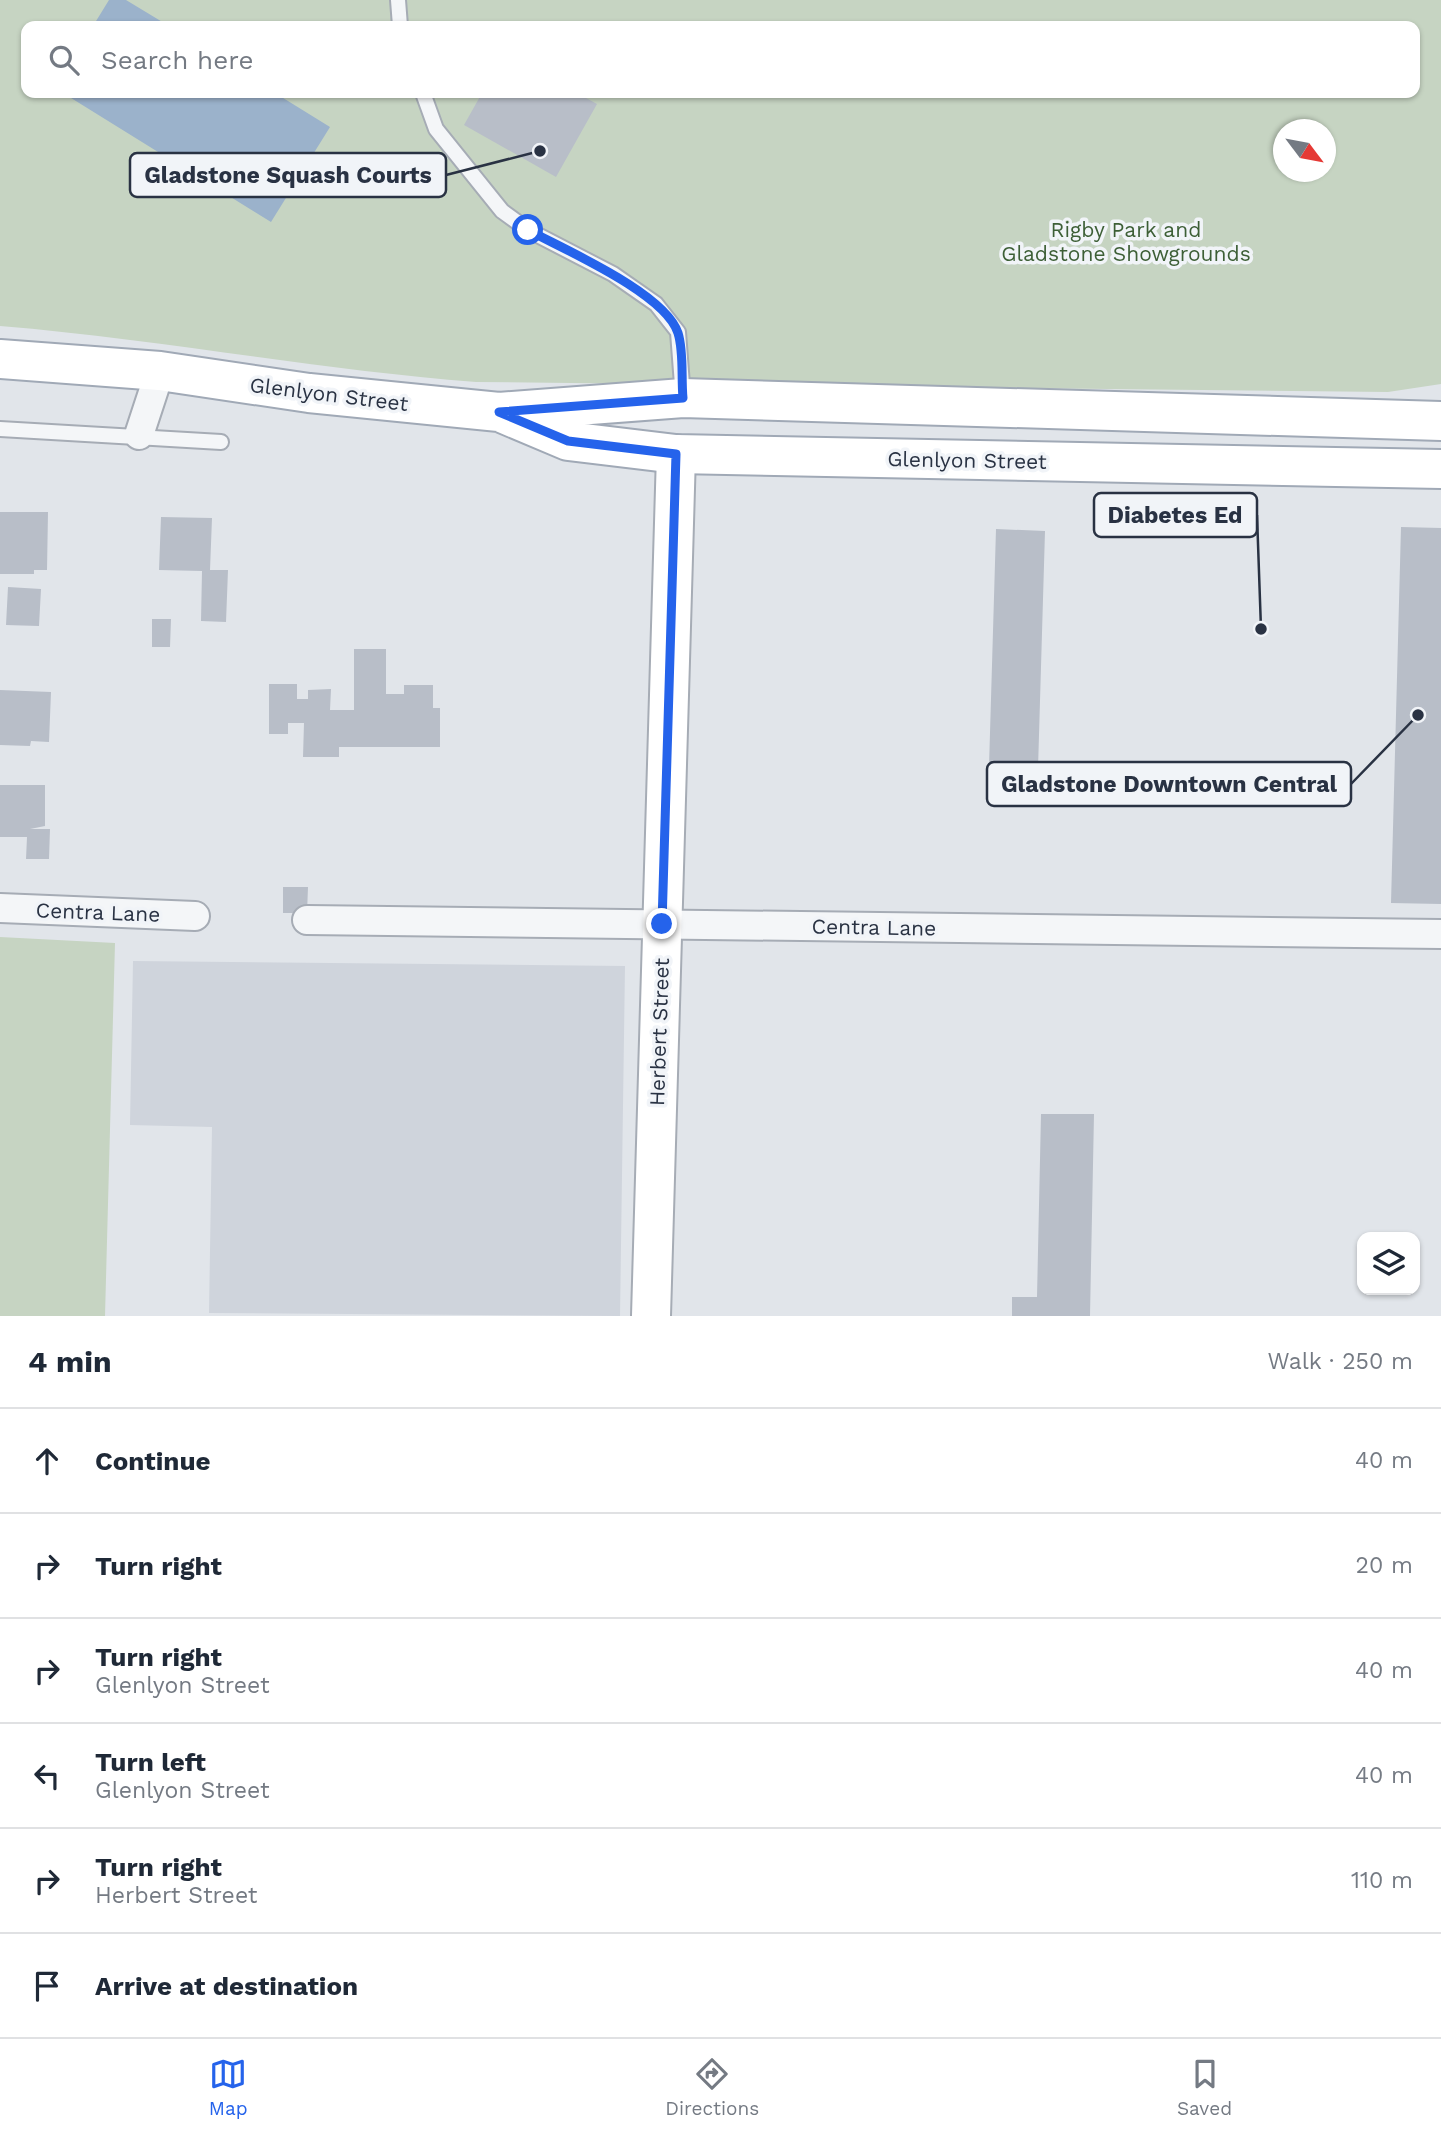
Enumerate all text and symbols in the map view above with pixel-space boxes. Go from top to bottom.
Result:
search box [21,21,1420,98]
icon: search [45,41,83,79]
text: Search here [101,45,253,75]
north arrow [1273,119,1336,182]
callout: Gladstone Squash Courts [130,153,446,197]
text: Gladstone Squash Courts [144,162,432,189]
route start [512,214,543,245]
park label: Rigby Park and Gladstone Showgrounds [1001,217,1251,266]
street label: Glenlyon Street [248,372,410,416]
street label: Glenlyon Street [887,446,1047,474]
callout: Diabetes Ed [1094,493,1257,537]
text: Diabetes Ed [1107,502,1243,529]
callout: Gladstone Downtown Central [987,762,1351,806]
text: Gladstone Downtown Central [1001,771,1337,798]
street label: Centra Lane [35,897,161,927]
route end [646,908,677,939]
street label: Centra Lane [812,913,936,941]
street label: Herbert Street [644,957,674,1107]
map controls [1357,1232,1420,1295]
button: layers [1357,1232,1420,1295]
text: 4 min [28,1344,112,1379]
text: Walk · 250 m [1267,1348,1413,1375]
icon: ahead [28,1442,66,1480]
text: Continue [95,1446,211,1476]
text: 40 m [1355,1447,1413,1474]
icon: right [28,1547,66,1585]
text: Turn right [95,1551,222,1581]
text: 20 m [1356,1552,1413,1579]
text: Turn right [95,1642,222,1672]
icon: right [28,1652,66,1690]
text: 40 m [1355,1657,1413,1684]
text: Glenlyon Street [95,1672,270,1699]
text: Turn left [95,1747,206,1777]
icon: left [28,1757,66,1795]
text: 40 m [1355,1762,1413,1789]
text: Glenlyon Street [95,1777,270,1804]
text: Turn right [95,1852,222,1882]
icon: right [28,1862,66,1900]
text: 110 m [1351,1867,1413,1894]
text: Herbert Street [95,1882,257,1909]
icon: arrive [28,1967,66,2005]
text: Arrive at destination [95,1971,358,2001]
tab: Map [209,2055,248,2120]
tab: Directions [665,2055,759,2120]
tab: Saved [1177,2055,1232,2120]

